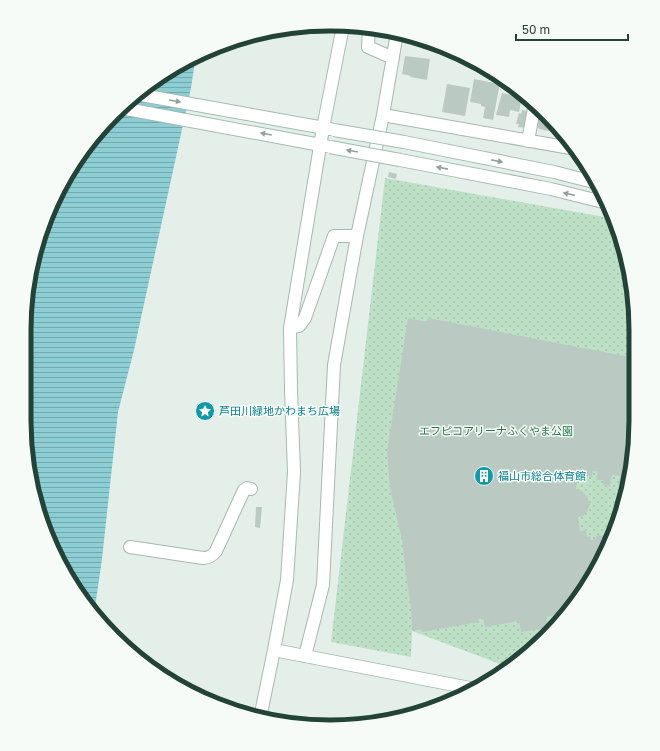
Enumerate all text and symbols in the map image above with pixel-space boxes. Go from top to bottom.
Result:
scale bar [516,16,628,42]
text: 50 m [522,22,550,37]
one-way arrow [169,98,181,104]
one-way arrow [260,131,272,137]
one-way arrow [345,147,358,153]
one-way arrow [491,158,503,164]
one-way arrow [436,164,448,170]
one-way arrow [563,190,576,196]
place icon: 芦田川緑地かわまち広場 [194,400,216,422]
place label: 芦田川緑地かわまち広場 [219,404,340,417]
park label: エフピコアリーナふくやま公園 [419,424,573,437]
building icon: 福山市総合体育館 [473,465,495,487]
place label: 福山市総合体育館 [498,469,586,482]

